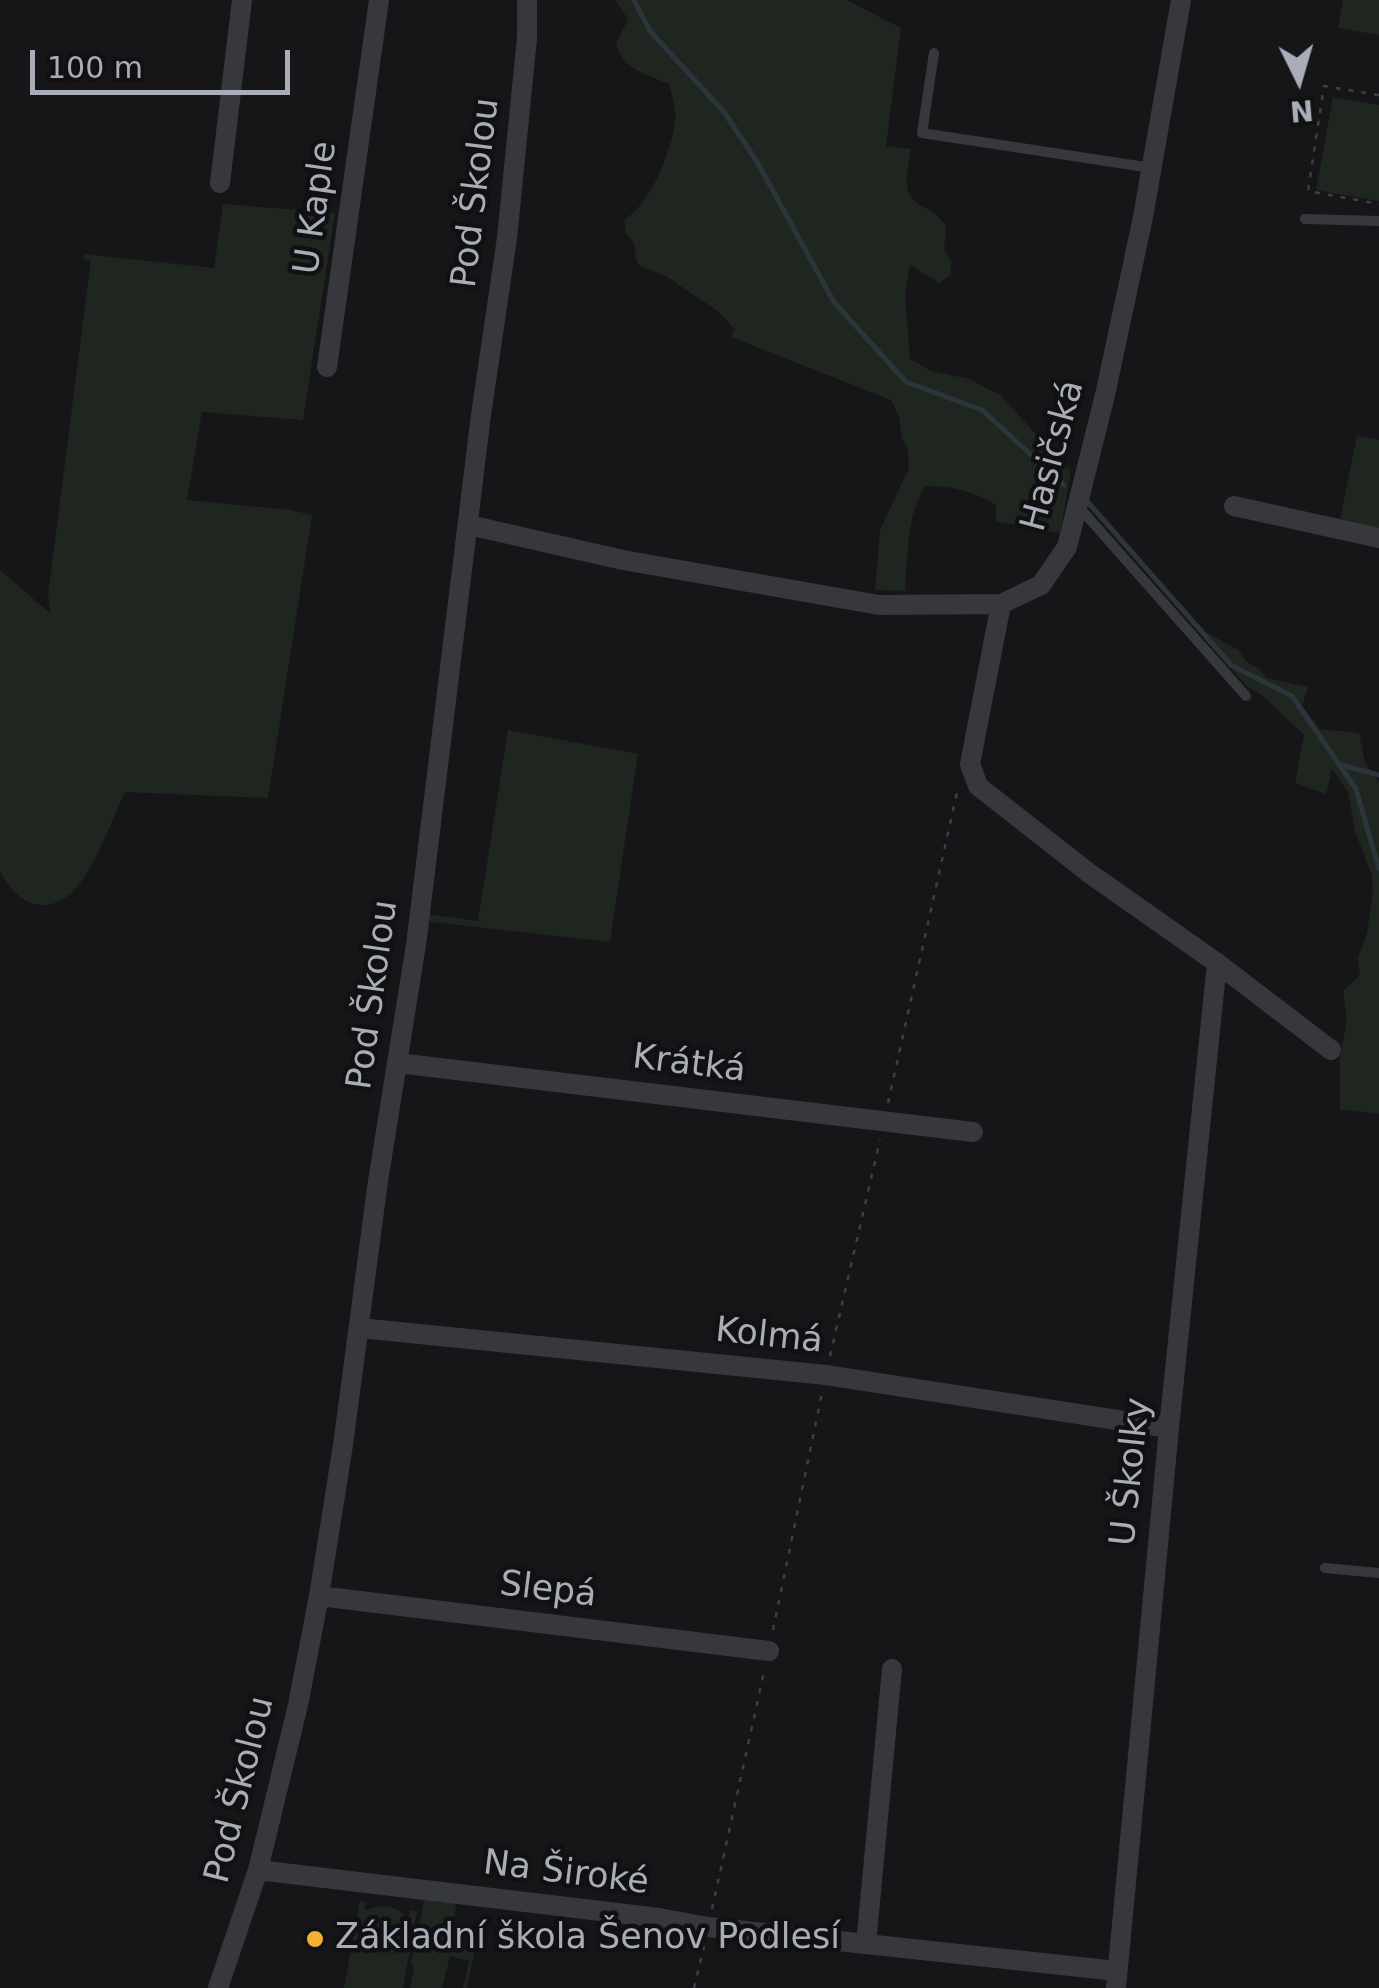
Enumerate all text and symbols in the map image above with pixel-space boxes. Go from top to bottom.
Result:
scale bar [35,30,295,92]
north arrow [1249,30,1349,130]
text: 100 m [47,50,143,85]
text: N [1289,93,1315,128]
street label: Pod Školou [445,96,509,290]
street label: U Kaple [287,139,347,277]
street label: Hasičská [1014,376,1094,536]
street label: Pod Školou [340,898,408,1092]
street label: Krátká [630,1037,748,1093]
street label: Kolmá [713,1310,825,1364]
street label: U Školky [1103,1396,1161,1548]
street label: Slepá [497,1564,599,1618]
street label: Pod Školou [198,1692,284,1888]
street label: Na Široké [481,1843,651,1905]
place label: Základní škola Šenov Podlesí [335,1918,840,1960]
marker: Základní škola Šenov Podlesí [304,1928,326,1950]

